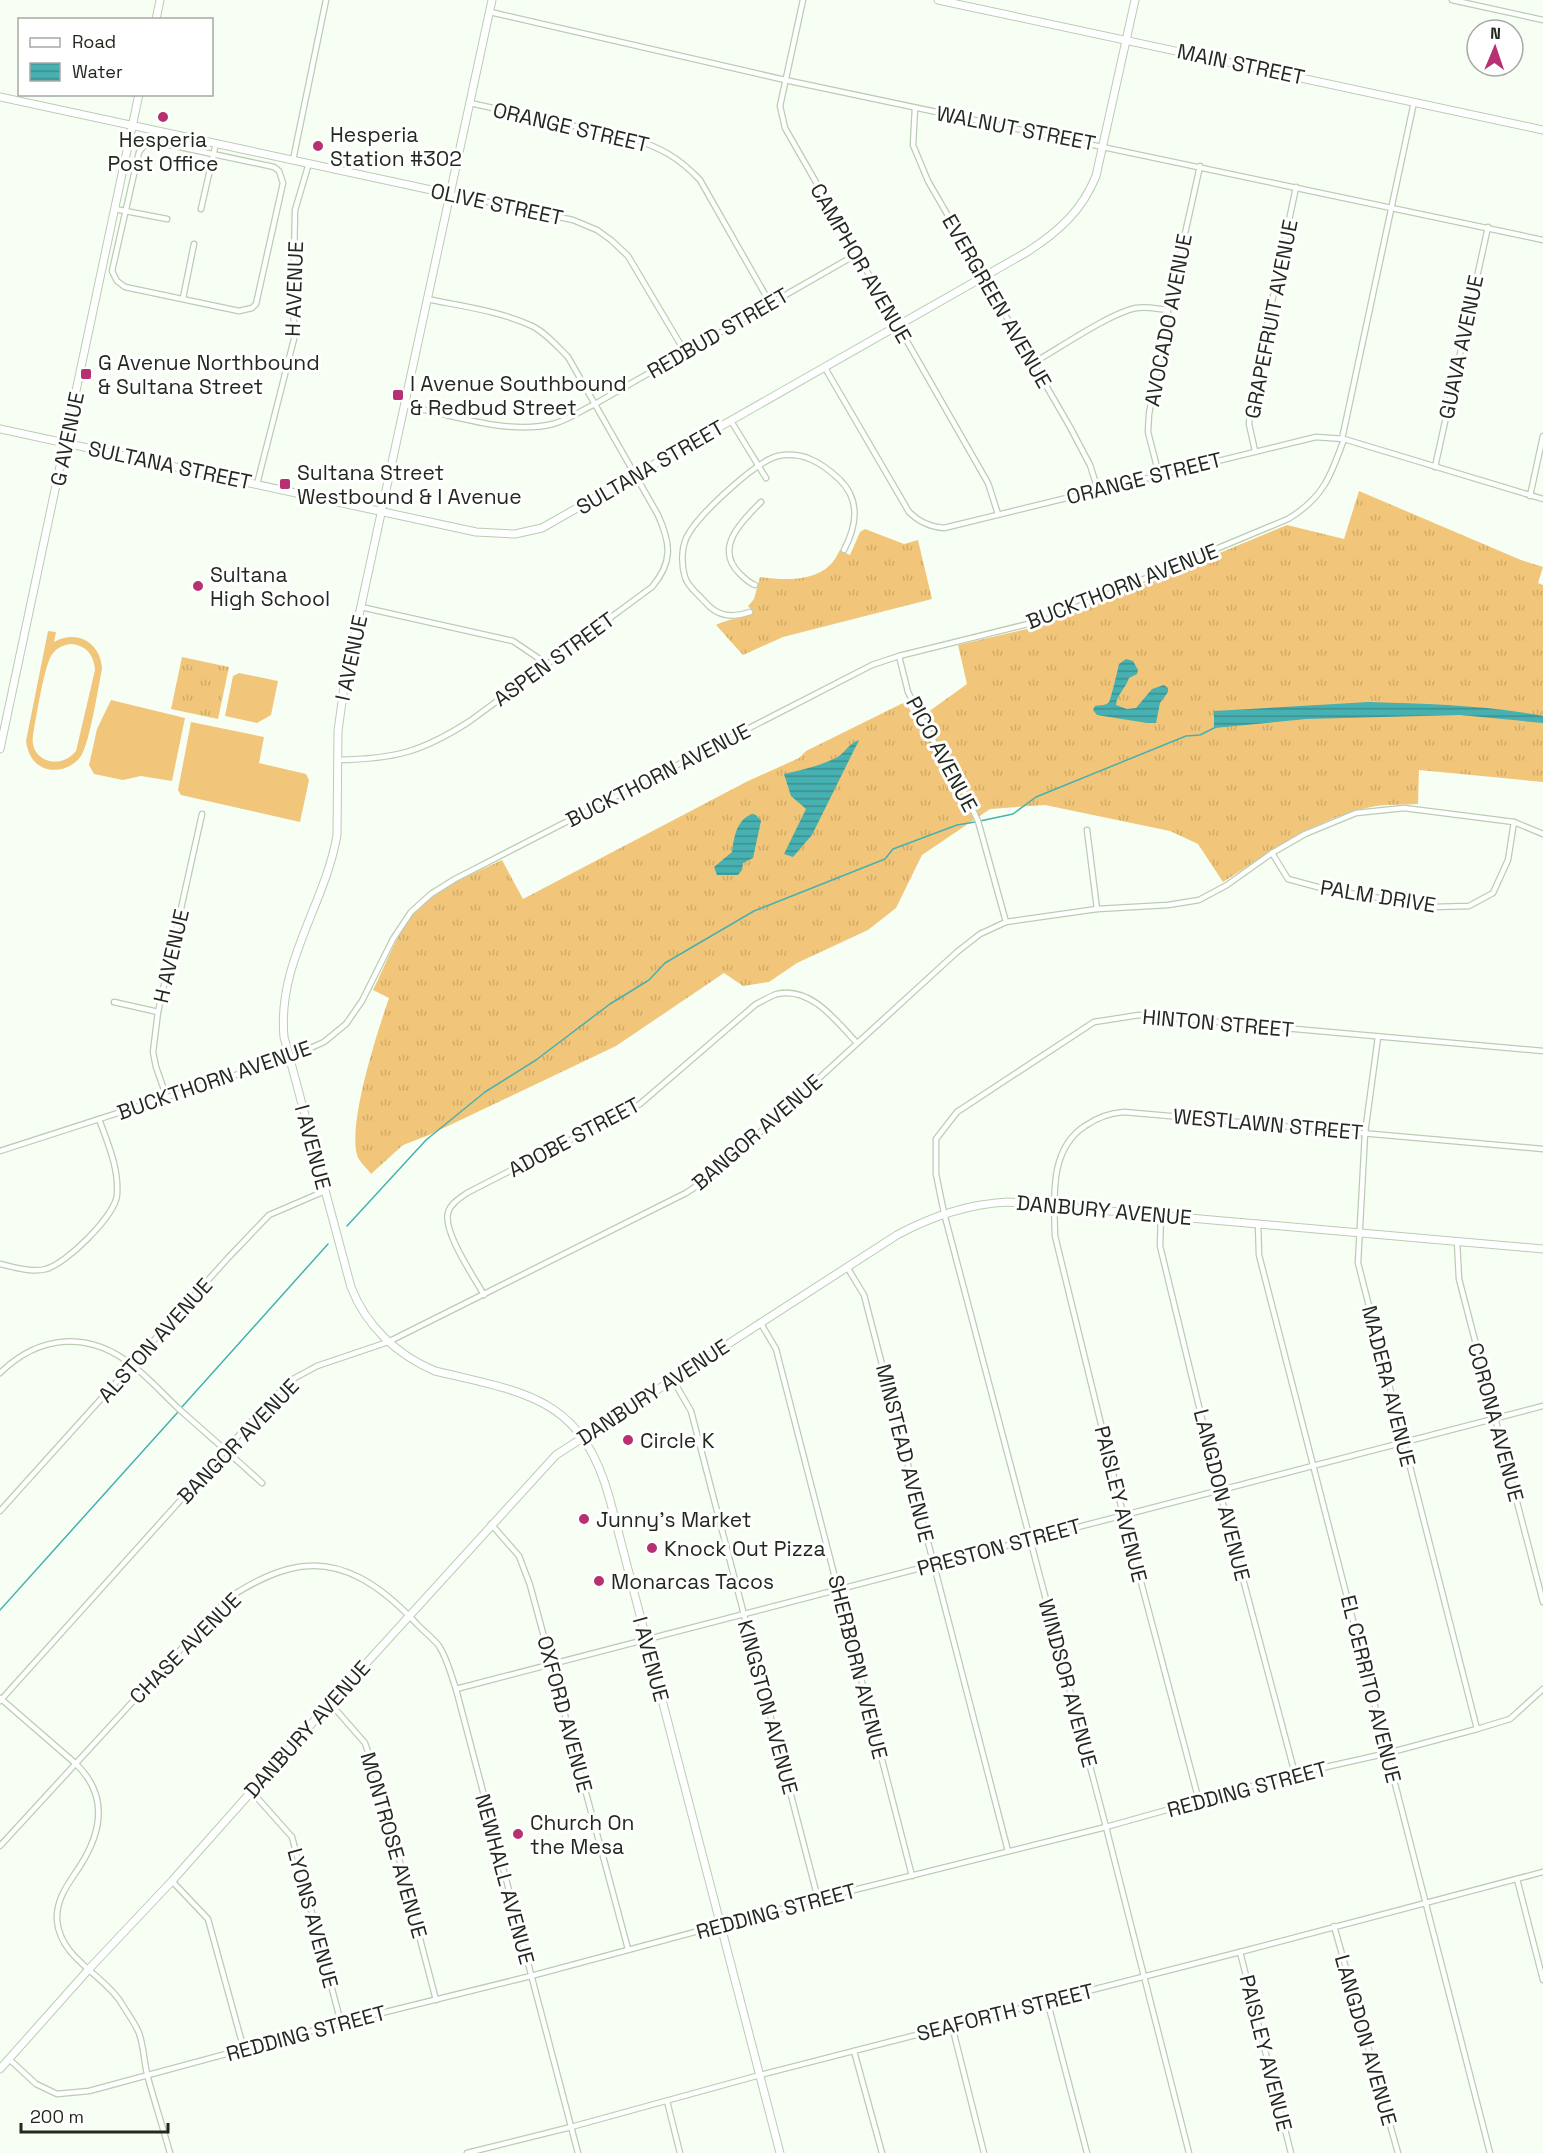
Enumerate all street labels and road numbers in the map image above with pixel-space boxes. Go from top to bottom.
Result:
street label: MAIN STREET [1175,37,1307,91]
street label: ORANGE STREET [490,96,652,158]
street label: WALNUT STREET [934,99,1098,157]
street label: OLIVE STREET [428,177,566,231]
street label: CAMPHOR AVENUE [804,178,918,348]
street label: EVERGREEN AVENUE [936,209,1058,393]
street label: GRAPEFRUIT AVENUE [1238,217,1304,421]
street label: AVOCADO AVENUE [1138,231,1198,409]
street label: H AVENUE [279,241,309,337]
street label: GUAVA AVENUE [1433,273,1489,421]
street label: REDBUD STREET [642,281,794,385]
street label: G AVENUE [44,389,90,489]
street label: SULTANA STREET [571,414,729,520]
street label: SULTANA STREET [86,434,254,496]
street label: ORANGE STREET [1063,446,1225,510]
street label: BUCKTHORN AVENUE [1022,537,1222,635]
street label: ASPEN STREET [488,606,620,712]
street label: I AVENUE [329,613,373,703]
street label: PICO AVENUE [900,692,984,816]
street label: BUCKTHORN AVENUE [561,717,755,833]
street label: PALM DRIVE [1318,874,1438,918]
street label: H AVENUE [147,906,195,1006]
street label: HINTON STREET [1141,1003,1295,1043]
street label: BUCKTHORN AVENUE [113,1034,315,1126]
street label: BANGOR AVENUE [686,1068,828,1196]
street label: ADOBE STREET [503,1091,645,1183]
street label: I AVENUE [289,1102,337,1192]
street label: WESTLAWN STREET [1172,1102,1364,1146]
street label: DANBURY AVENUE [1015,1189,1193,1231]
street label: ALSTON AVENUE [92,1272,218,1408]
street label: MADERA AVENUE [1356,1303,1422,1469]
street label: DANBURY AVENUE [572,1333,734,1451]
street label: CORONA AVENUE [1462,1340,1530,1504]
street label: MINSTEAD AVENUE [870,1361,940,1545]
street label: BANGOR AVENUE [171,1373,305,1509]
street label: LANGDON AVENUE [1188,1406,1256,1584]
street label: PAISLEY AVENUE [1089,1423,1153,1585]
street label: PRESTON STREET [914,1512,1084,1582]
street label: SHERBORN AVENUE [822,1572,894,1762]
street label: CHASE AVENUE [123,1586,247,1710]
street label: EL CERRITO AVENUE [1335,1592,1407,1786]
street label: WINDSOR AVENUE [1033,1596,1103,1770]
street label: I AVENUE [627,1614,675,1704]
street label: KINGSTON AVENUE [732,1617,804,1797]
street label: OXFORD AVENUE [531,1633,599,1795]
street label: DANBURY AVENUE [238,1655,376,1803]
street label: MONTROSE AVENUE [355,1749,433,1941]
street label: REDDING STREET [1164,1755,1330,1823]
street label: NEWHALL AVENUE [469,1791,541,1967]
street label: LYONS AVENUE [281,1845,345,1991]
street label: REDDING STREET [693,1877,859,1945]
street label: LANGDON AVENUE [1329,1952,1403,2128]
street label: PAISLEY AVENUE [1234,1972,1298,2134]
street label: SEAFORTH STREET [914,1977,1096,2047]
street label: REDDING STREET [223,1999,389,2067]

